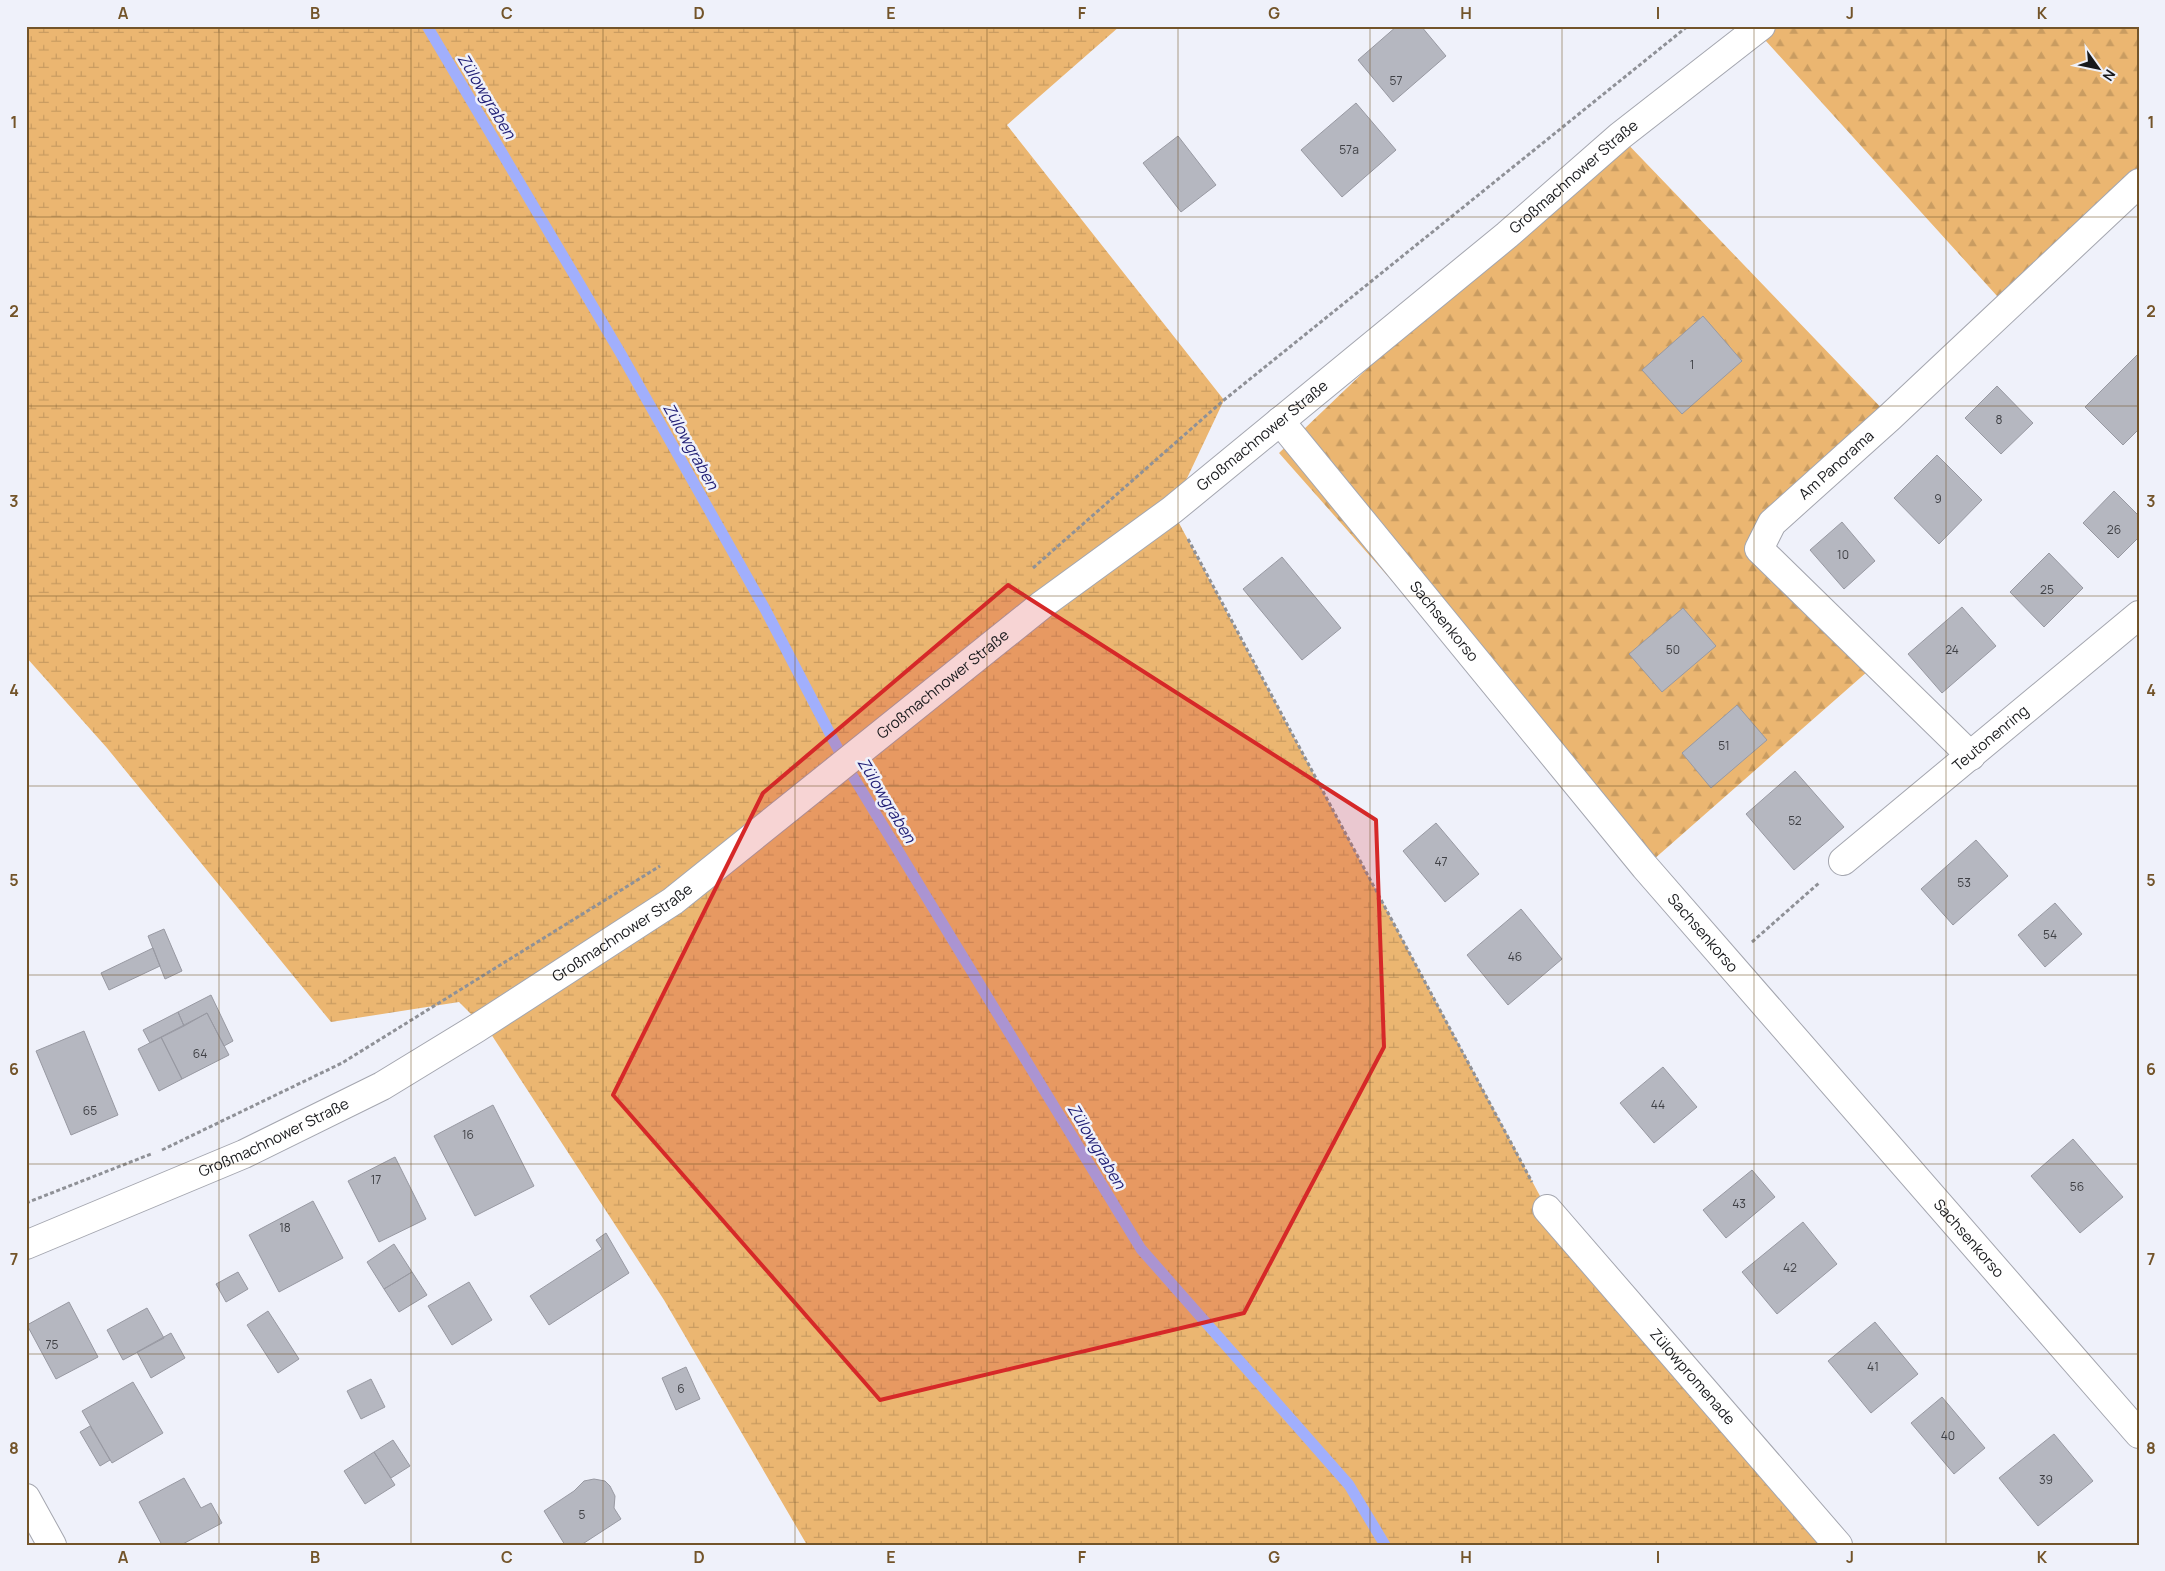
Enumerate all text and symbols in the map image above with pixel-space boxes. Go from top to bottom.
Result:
text: A [118,2,129,24]
text: B [310,2,320,24]
text: C [501,2,513,24]
text: D [693,2,705,24]
text: E [886,2,896,24]
text: F [1078,2,1087,24]
text: G [1268,2,1280,24]
text: H [1460,2,1472,24]
text: I [1656,2,1660,24]
text: J [1846,2,1854,24]
text: K [2037,2,2048,24]
north arrow [2072,42,2122,92]
water label: Zülowgraben [453,49,521,143]
text: N [2099,66,2120,85]
house number: 57 [1390,72,1402,89]
text: 1 [10,111,18,133]
text: 1 [2147,111,2155,133]
street label: Großmachnower Straße [1505,115,1643,238]
house number: 57a [1339,141,1359,158]
text: 2 [9,300,19,322]
text: 2 [2146,300,2156,322]
house number: 1 [1690,356,1694,373]
street label: Großmachnower Straße [1192,375,1332,496]
water label: Zülowgraben [658,399,724,494]
house number: 8 [1996,411,2003,428]
street label: Am Panorama [1794,425,1878,504]
text: 3 [9,490,19,512]
house number: 9 [1934,490,1942,507]
text: 3 [2146,490,2156,512]
house number: 26 [2107,521,2121,538]
house number: 10 [1837,546,1849,563]
street label: Sachsenkorso [1405,576,1484,666]
house number: 25 [2040,581,2054,598]
street label: Großmachnower Straße [872,624,1013,744]
house number: 50 [1666,641,1680,658]
house number: 24 [1945,641,1959,658]
text: 4 [9,679,19,701]
text: 4 [2146,679,2156,701]
street label: Teutonenring [1948,700,2033,776]
house number: 51 [1718,737,1730,754]
water label: Zülowgraben [853,753,921,847]
house number: 52 [1788,812,1802,829]
house number: 47 [1434,853,1448,870]
text: 5 [9,869,19,891]
text: 5 [2146,869,2156,891]
house number: 53 [1957,874,1971,891]
street label: Großmachnower Straße [548,878,697,987]
street label: Sachsenkorso [1663,889,1743,977]
house number: 54 [2043,926,2057,943]
house number: 46 [1508,948,1522,965]
house number: 64 [193,1045,207,1062]
text: 6 [9,1058,19,1080]
text: 6 [2146,1058,2156,1080]
street label: Großmachnower Straße [195,1093,353,1182]
house number: 44 [1651,1096,1665,1113]
water label: Zülowgraben [1063,1099,1131,1193]
house number: 65 [83,1102,97,1119]
house number: 16 [462,1126,474,1143]
house number: 17 [371,1171,381,1188]
house number: 56 [2070,1178,2084,1195]
street label: Sachsenkorso [1929,1194,2009,1282]
house number: 43 [1732,1195,1746,1212]
house number: 18 [279,1219,291,1236]
text: 7 [10,1248,18,1270]
text: 7 [2147,1248,2155,1270]
house number: 42 [1783,1259,1797,1276]
street label: Zülowpromenade [1645,1324,1740,1429]
house number: 75 [46,1336,59,1353]
house number: 41 [1867,1358,1879,1375]
house number: 6 [677,1380,685,1397]
house number: 40 [1941,1427,1955,1444]
text: 8 [9,1437,19,1459]
text: 8 [2146,1437,2156,1459]
house number: 39 [2039,1471,2053,1488]
house number: 5 [579,1506,586,1523]
text: A [118,1546,129,1568]
text: B [310,1546,320,1568]
text: C [501,1546,513,1568]
text: D [693,1546,705,1568]
text: E [886,1546,896,1568]
text: F [1078,1546,1087,1568]
text: G [1268,1546,1280,1568]
text: H [1460,1546,1472,1568]
text: I [1656,1546,1660,1568]
text: J [1846,1546,1854,1568]
text: K [2037,1546,2048,1568]

